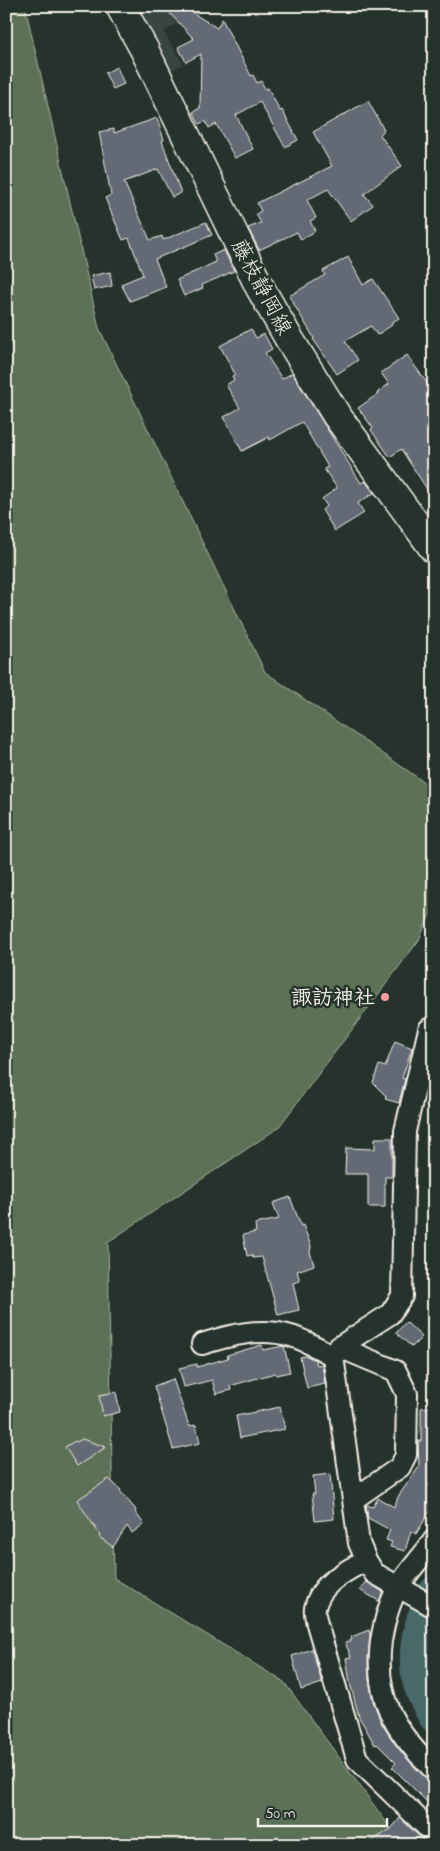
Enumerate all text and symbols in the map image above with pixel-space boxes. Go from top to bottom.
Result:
street label: 藤枝静岡線 [222,235,298,341]
place label: 諏訪神社 [291,984,375,1014]
marker: 諏訪神社 [379,991,391,1003]
scale bar [258,1796,386,1828]
text: 50 m [265,1803,296,1825]

